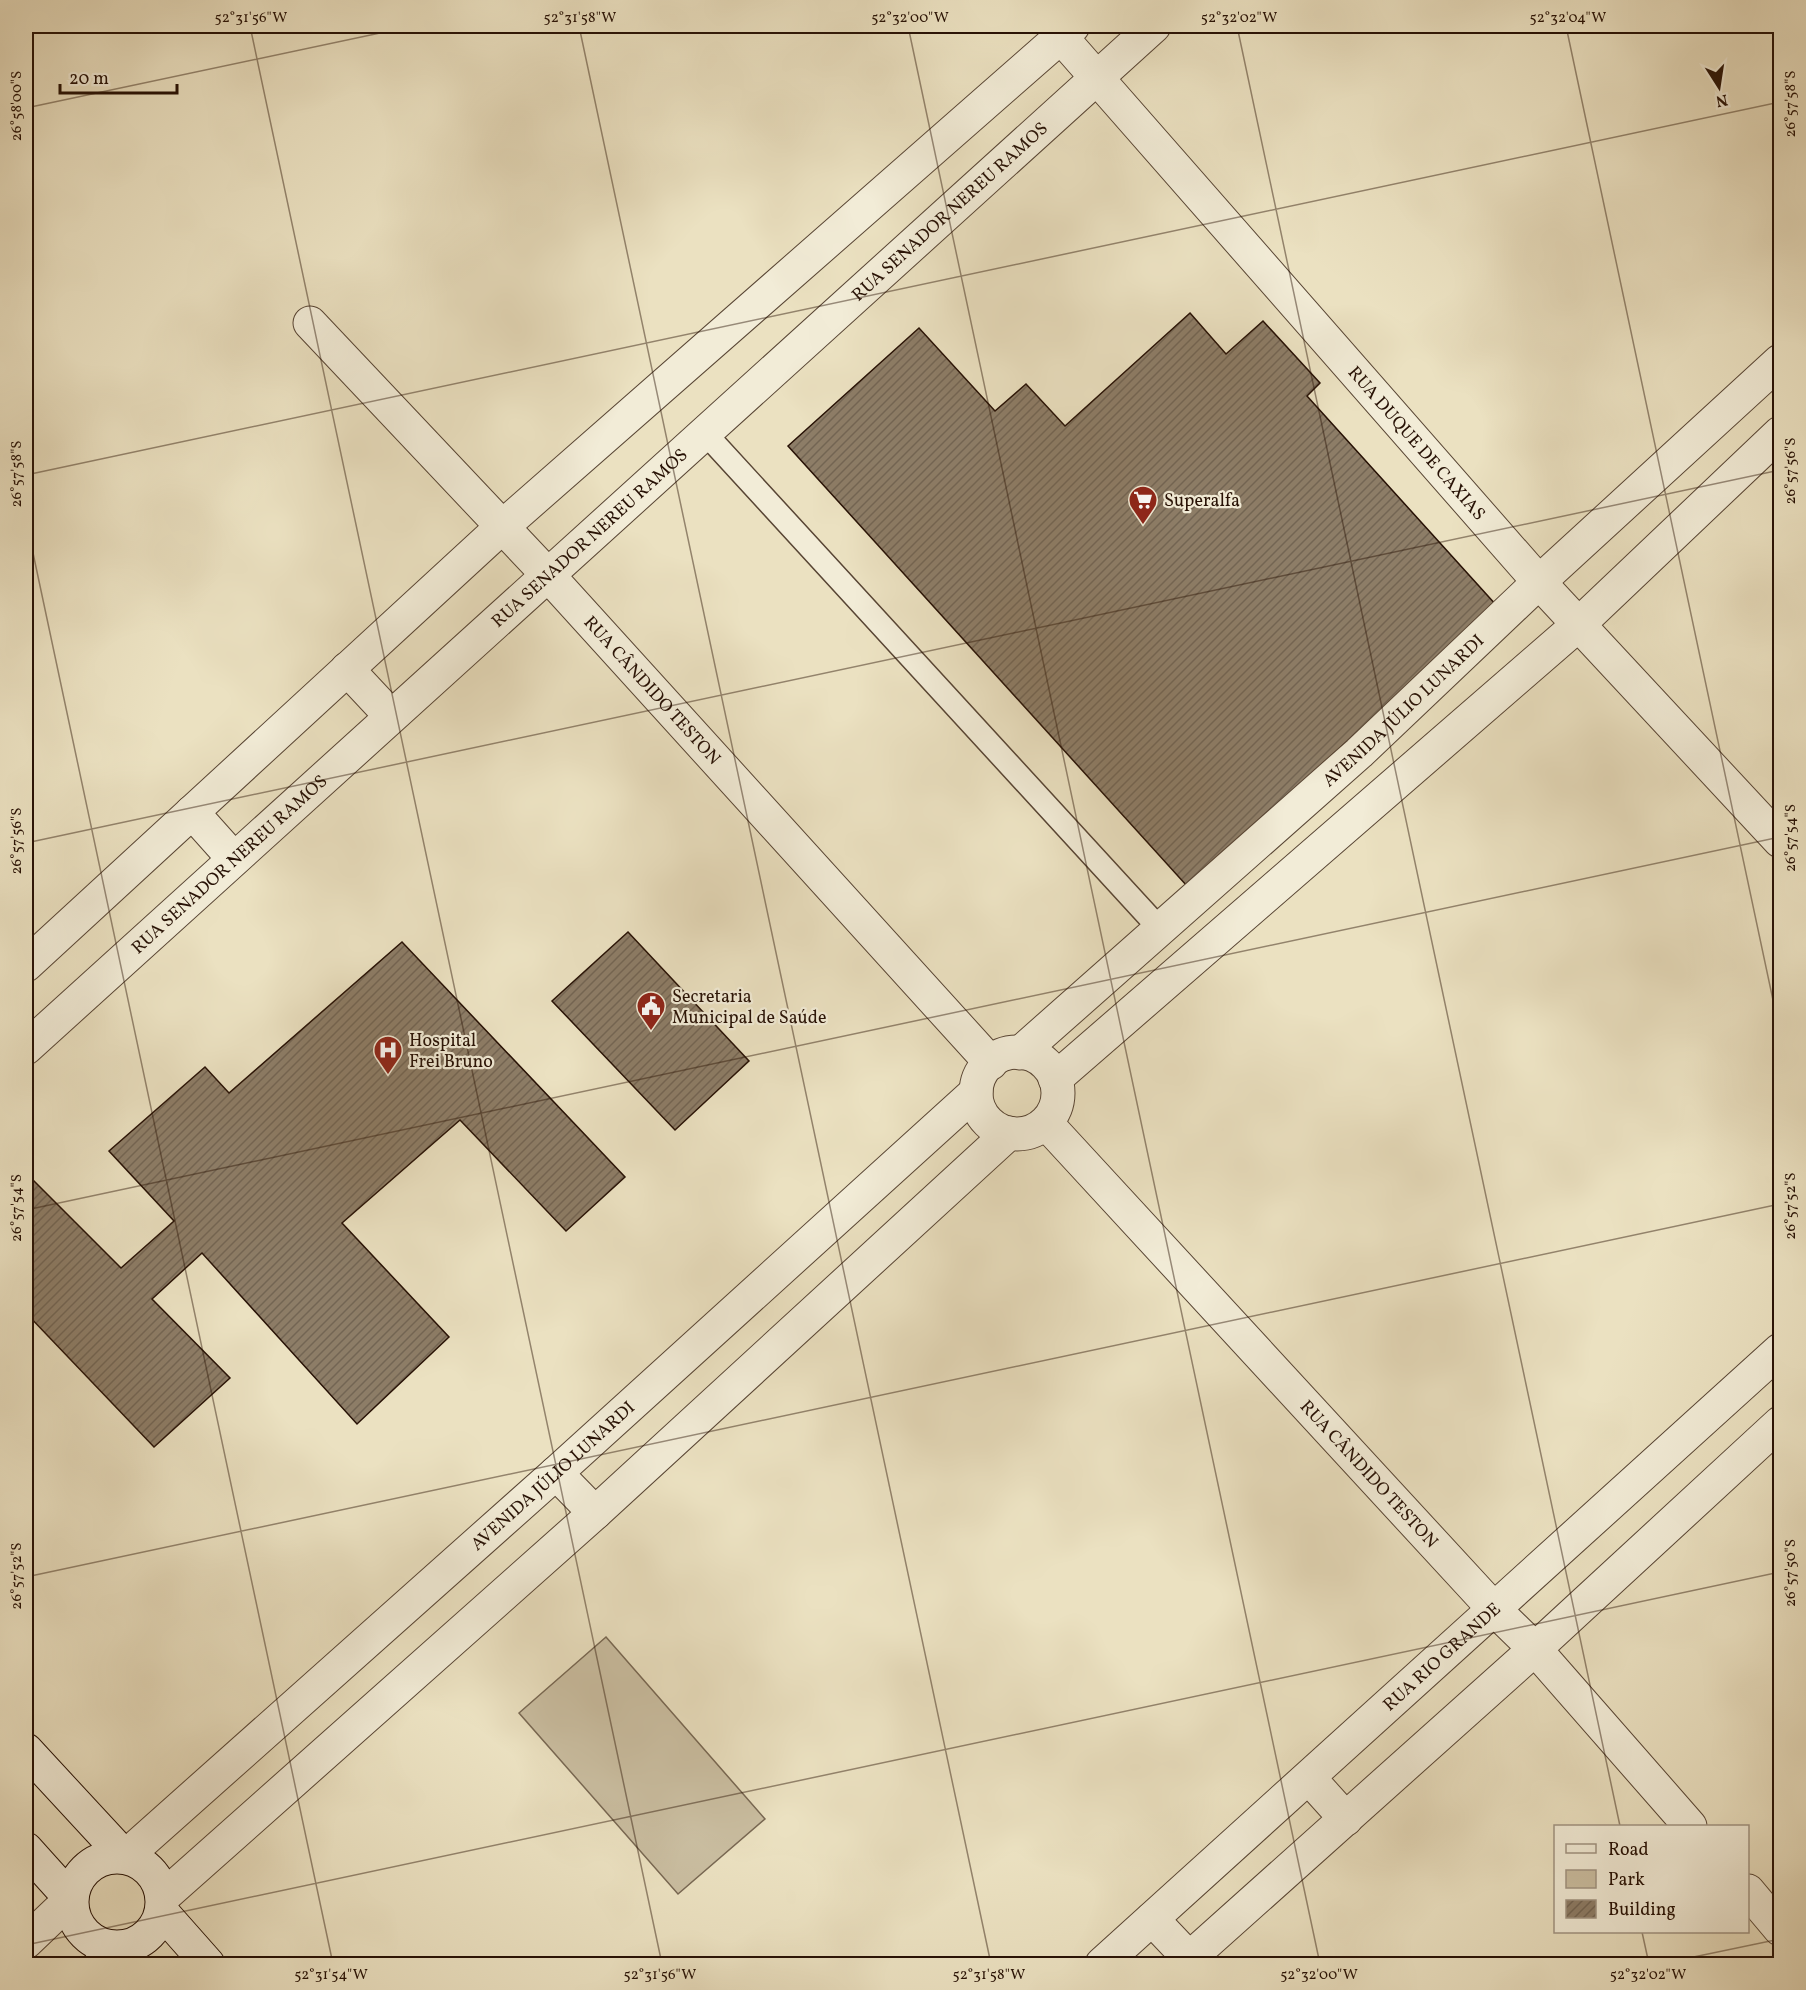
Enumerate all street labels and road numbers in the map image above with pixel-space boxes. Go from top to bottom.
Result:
street label: RUA SENADOR NEREU RAMOS [847,117,1054,308]
street label: RUA DUQUE DE CAXIAS [1341,361,1491,527]
street label: RUA SENADOR NEREU RAMOS [487,443,694,634]
street label: RUA CÂNDIDO TESTON [577,611,726,771]
street label: AVENIDA JÚLIO LUNARDI [1318,629,1490,793]
street label: RUA SENADOR NEREU RAMOS [127,770,334,961]
street label: RUA CÂNDIDO TESTON [1293,1395,1443,1554]
street label: AVENIDA JÚLIO LUNARDI [466,1396,641,1557]
street label: RUA RIO GRANDE [1378,1598,1507,1718]

